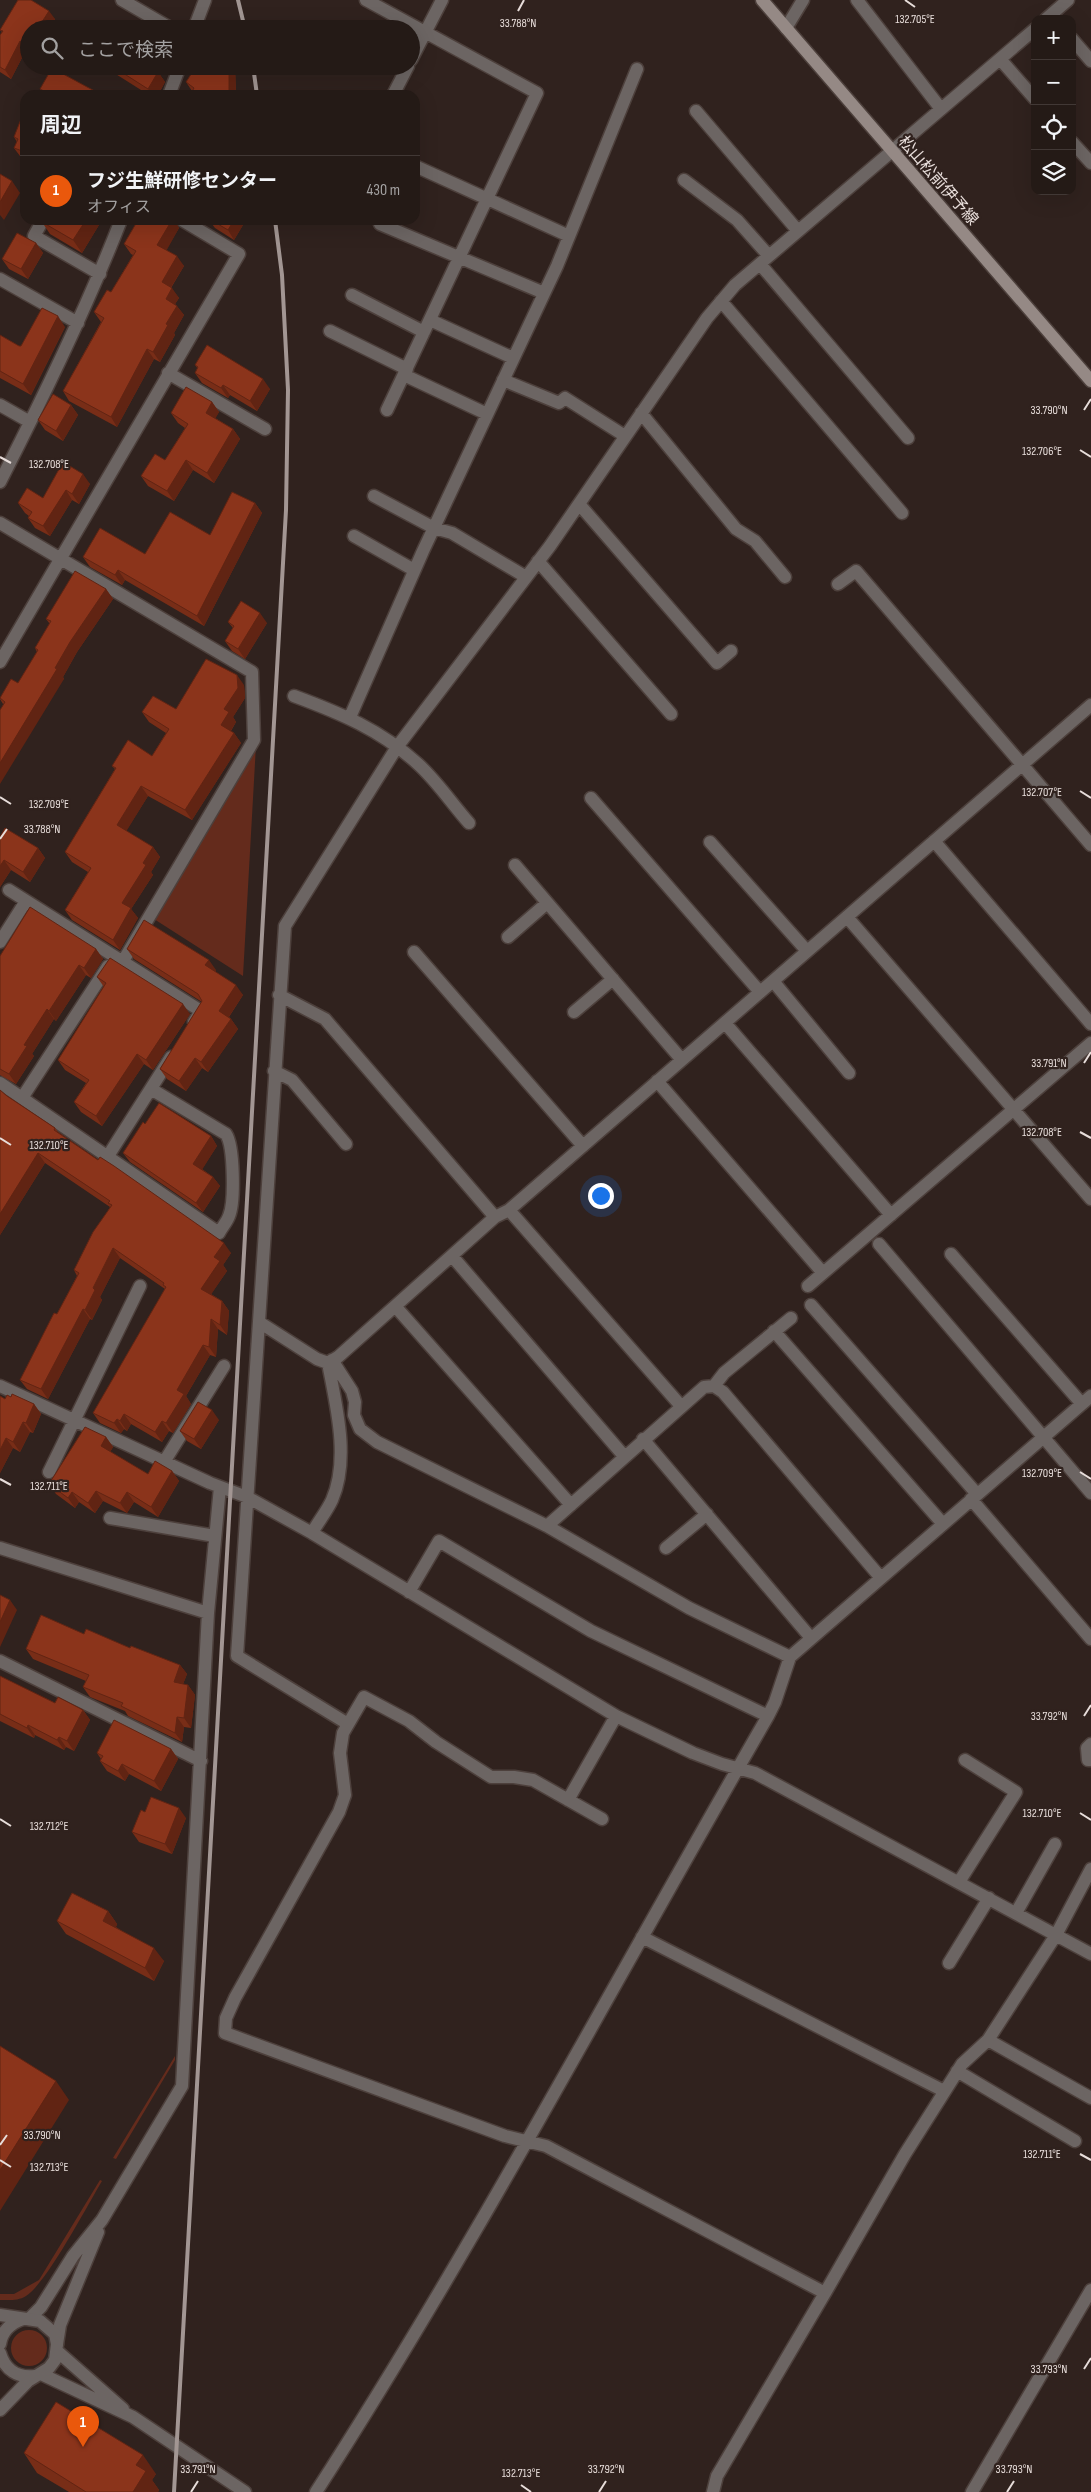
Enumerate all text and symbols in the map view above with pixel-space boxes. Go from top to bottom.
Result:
text: 132.705°E [895,12,935,27]
map controls [1031,15,1076,195]
button: + [1031,15,1076,60]
text: 33.788°N [500,16,536,31]
search box [20,20,420,75]
icon: search [38,34,66,62]
text: ここで検索 [78,39,173,62]
button: − [1031,60,1076,105]
button: locate [1031,105,1076,150]
text: 周辺 [40,113,82,138]
street label: 松山松前伊予線 [894,132,982,229]
button: layers [1031,150,1076,195]
text: フジ生鮮研修センター [87,170,277,193]
text: 1 [53,181,59,200]
text: 430 m [367,181,400,200]
text: オフィス [87,198,151,217]
text: 33.790°N [1030,403,1068,418]
text: 132.706°E [1022,444,1062,459]
text: 132.708°E [29,457,69,472]
text: 132.707°E [1022,785,1062,800]
text: 132.709°E [29,797,69,812]
text: 33.788°N [24,822,60,837]
text: 33.791°N [1031,1056,1067,1071]
text: 132.708°E [1022,1125,1062,1140]
text: 132.710°E [29,1138,69,1153]
your location [588,1183,614,1209]
text: 132.709°E [1022,1466,1062,1481]
text: 132.711°E [30,1479,68,1494]
text: 33.792°N [1031,1709,1067,1724]
text: 132.710°E [1022,1806,1062,1821]
text: 132.712°E [30,1819,68,1834]
text: 33.790°N [23,2128,61,2143]
text: 132.711°E [1023,2147,1061,2162]
text: 132.713°E [30,2160,68,2175]
text: 33.793°N [1031,2362,1067,2377]
pin: 1 [67,2406,99,2447]
text: 33.791°N [180,2462,216,2477]
text: 33.792°N [588,2462,624,2477]
text: 33.793°N [996,2462,1032,2477]
text: 132.713°E [502,2466,540,2481]

